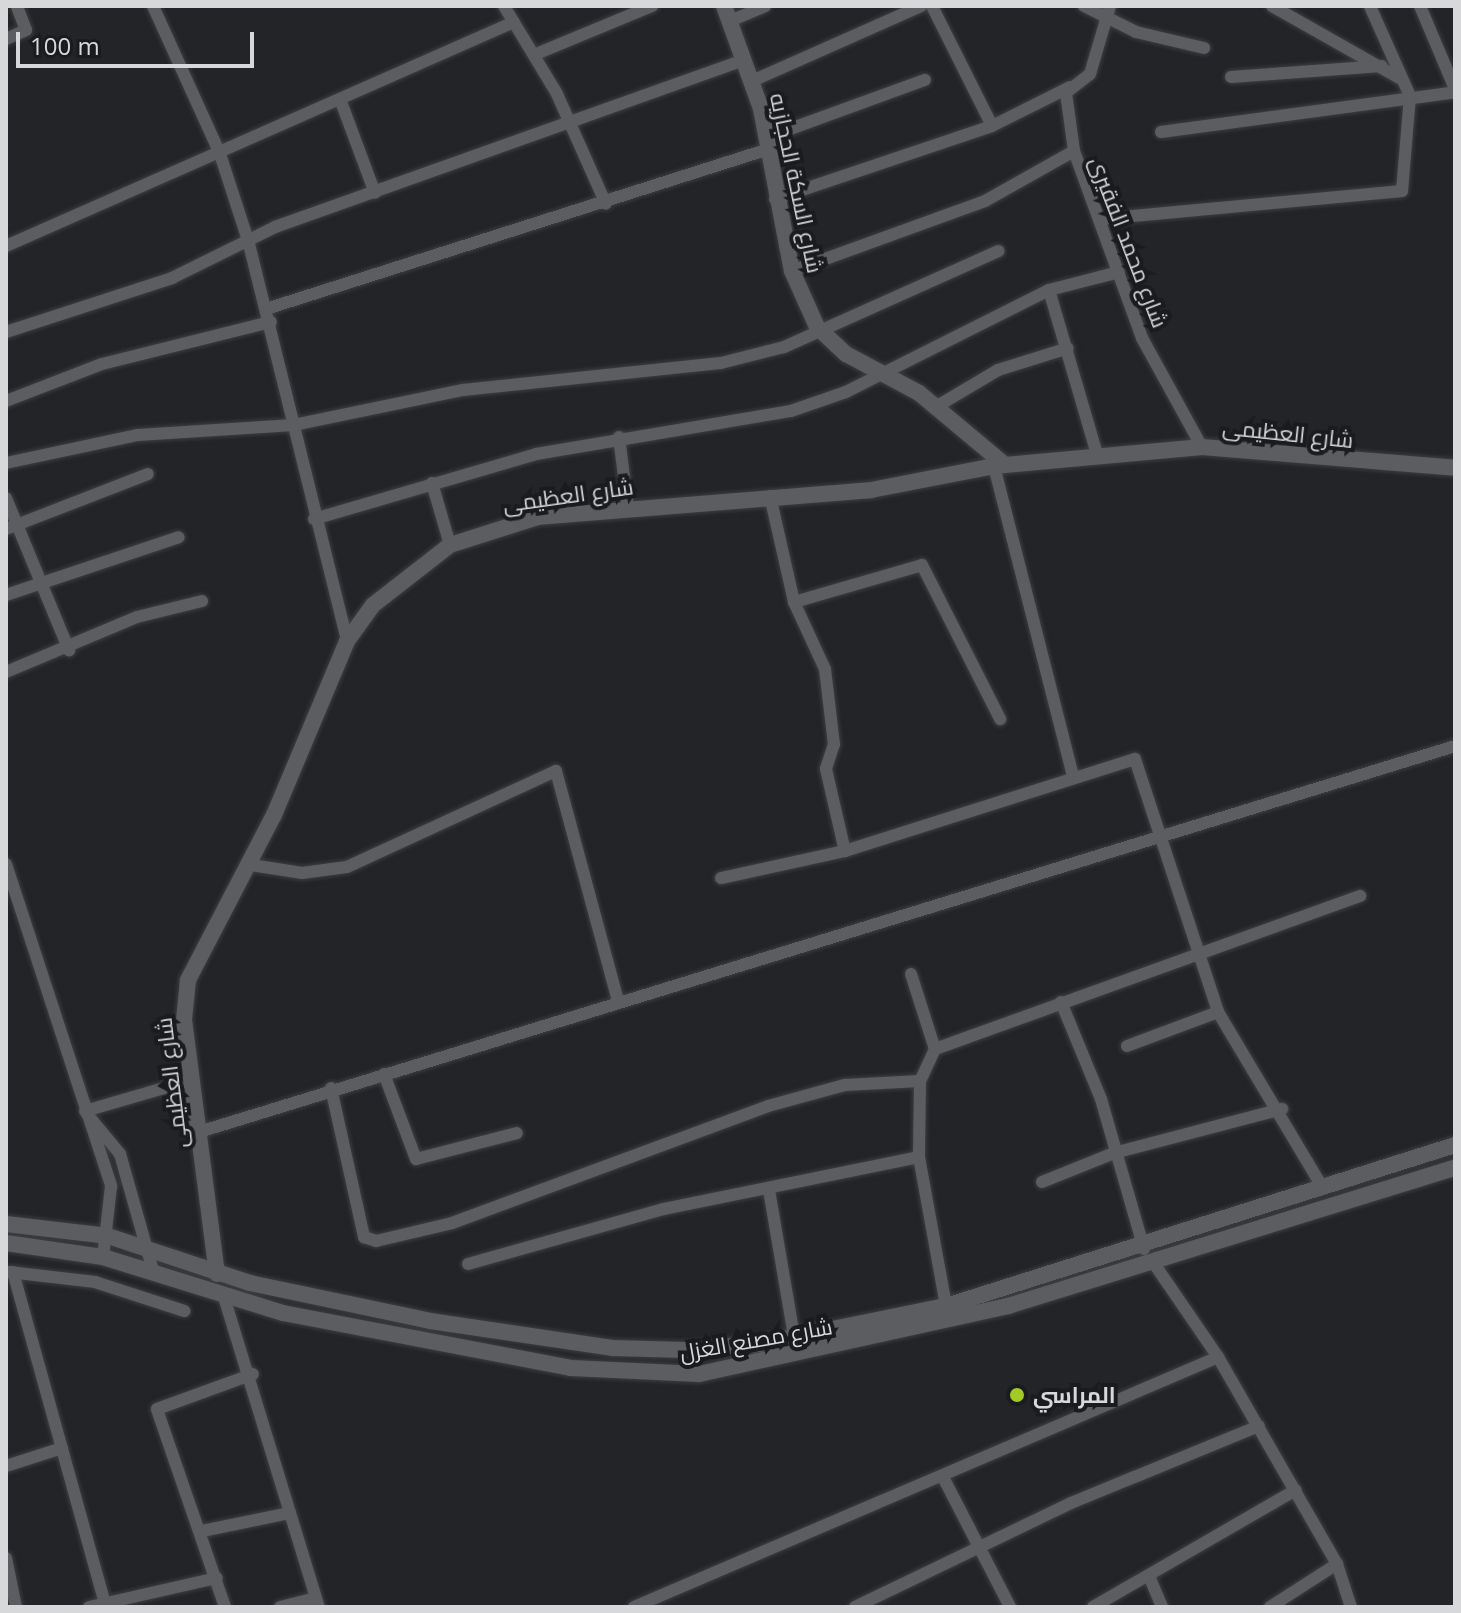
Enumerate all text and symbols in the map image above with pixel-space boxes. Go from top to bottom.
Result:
scale bar [20,16,258,66]
text: 100 m [30,29,100,62]
street label: شارع السكة الحجازيه [765,91,829,275]
street label: شارع محمد الفقيرى [1084,153,1174,331]
street label: شارع العظيمى [1221,413,1355,453]
street label: شارع العظيمى [501,473,635,517]
street label: شارع العظيمى [150,1016,192,1150]
street label: شارع مصنع الغزل [678,1313,834,1365]
place label: المراسي [1033,1382,1116,1408]
marker: المراسي [1008,1386,1026,1404]

